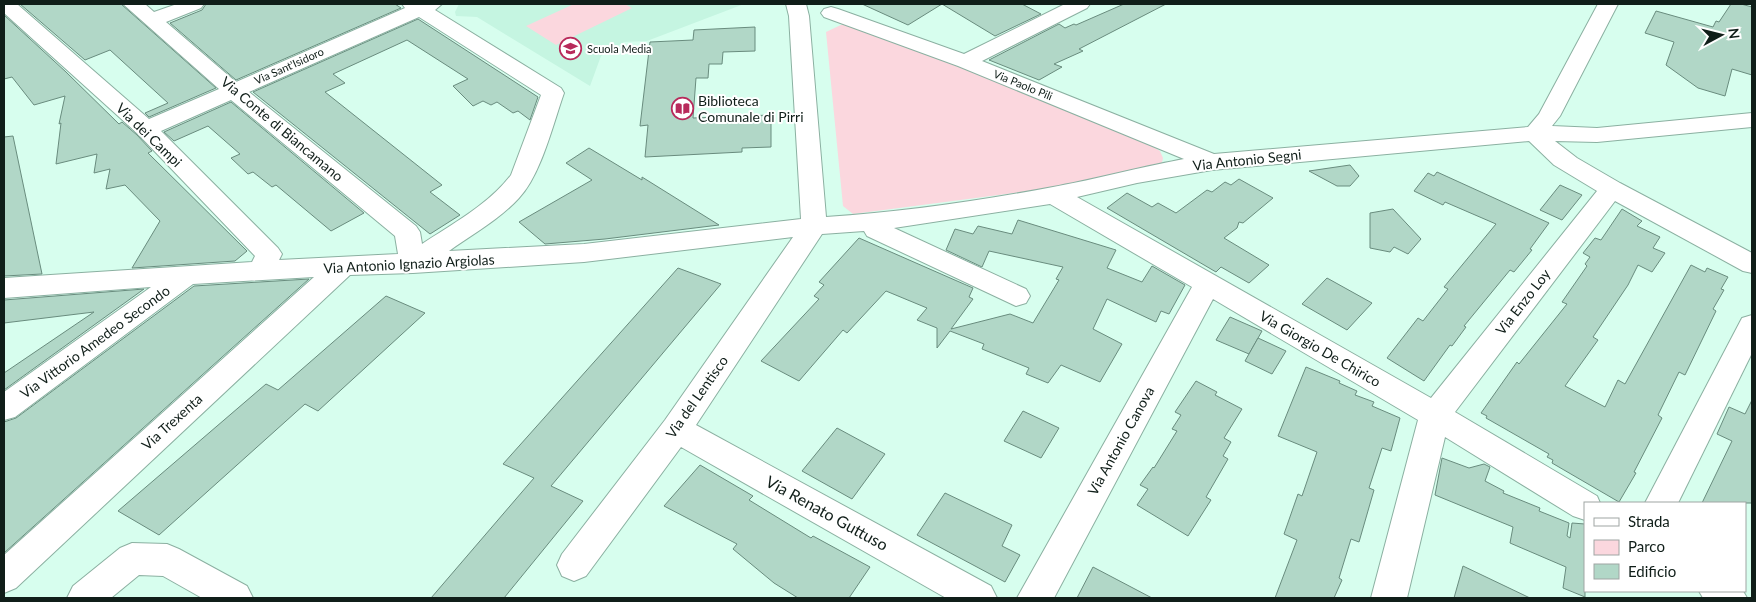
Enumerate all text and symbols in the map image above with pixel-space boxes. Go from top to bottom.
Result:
north arrow [1696,10,1746,60]
text: N [1725,27,1743,40]
school or university icon: Scuola Media [559,37,583,61]
place label: Scuola Media [587,42,652,55]
street label: Via Sant'Isidoro [252,44,326,87]
street label: Via Paolo Pili [992,67,1055,102]
street label: Via Conte di Biancamano [218,73,347,185]
place label: Biblioteca Comunale di Pirri [698,92,804,125]
library icon: Biblioteca Comunale di Pirri [670,97,694,121]
street label: Via dei Campi [113,99,186,170]
street label: Via Antonio Segni [1192,145,1302,174]
street label: Via Antonio Ignazio Argiolas [323,251,495,276]
street label: Via Enzo Loy [1492,265,1554,338]
street label: Via Vittorio Amedeo Secondo [17,282,173,402]
street label: Via Giorgio De Chirico [1257,307,1384,390]
street label: Via del Lentisco [662,352,731,441]
street label: Via Antonio Canova [1084,383,1157,498]
street label: Via Trexenta [138,390,205,453]
street label: Via Renato Guttuso [763,471,892,554]
legend [1584,502,1746,592]
text: Strada [1628,512,1670,530]
text: Parco [1628,537,1665,555]
text: Edificio [1628,562,1676,580]

